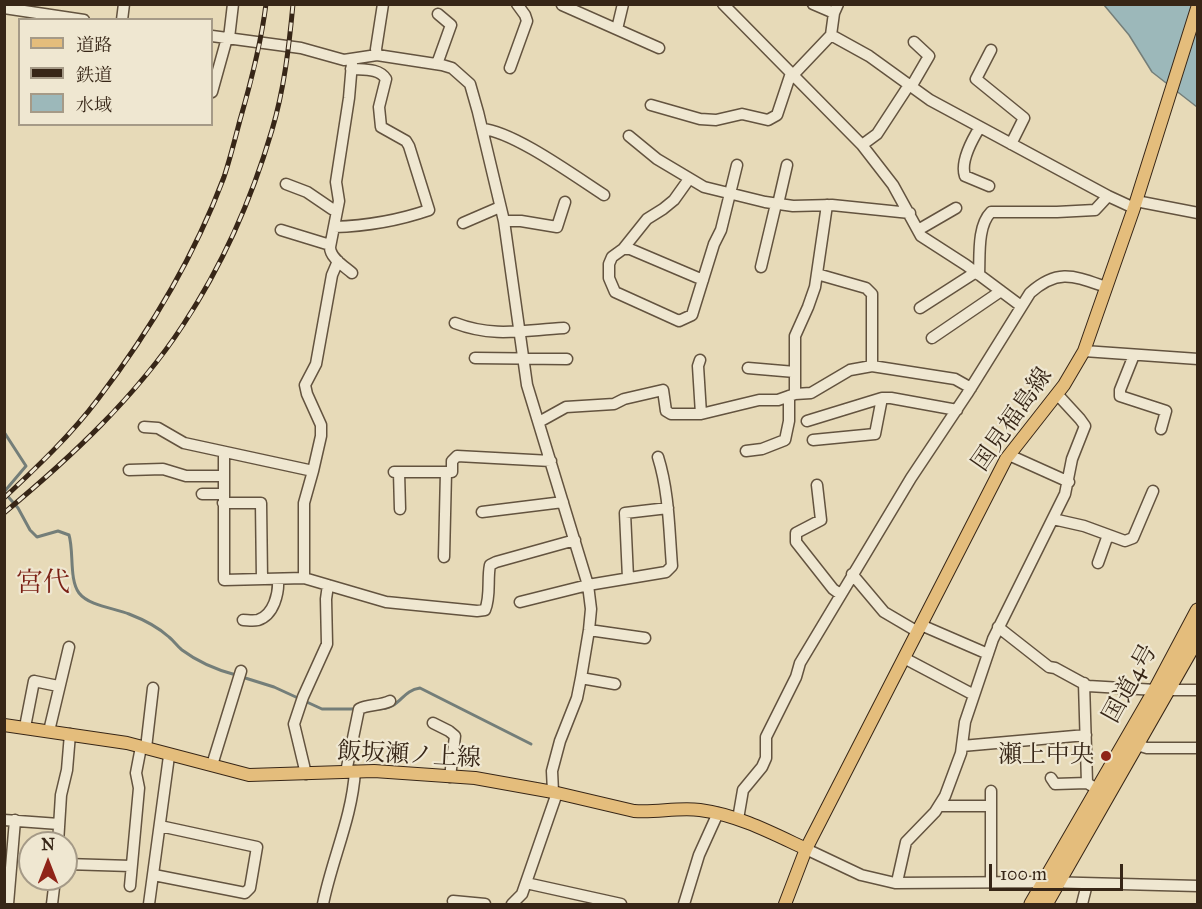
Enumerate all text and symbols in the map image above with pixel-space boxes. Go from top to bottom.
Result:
legend [18,18,213,126]
text: 道路 [76,34,112,56]
text: 鉄道 [76,64,112,86]
text: 水域 [76,94,112,116]
street label: 国見福島線 [967,363,1059,477]
district label: 宮代 [16,568,70,600]
street label: 国道4号 [1098,640,1164,728]
street label: 飯坂瀬ノ上線 [336,738,482,774]
place label: 瀬上中央 [998,742,1094,770]
marker: 瀬上中央 [1099,749,1113,763]
north arrow [18,831,78,891]
text: N [41,835,55,854]
scale bar [992,852,1126,890]
text: 100 m [1000,863,1047,885]

